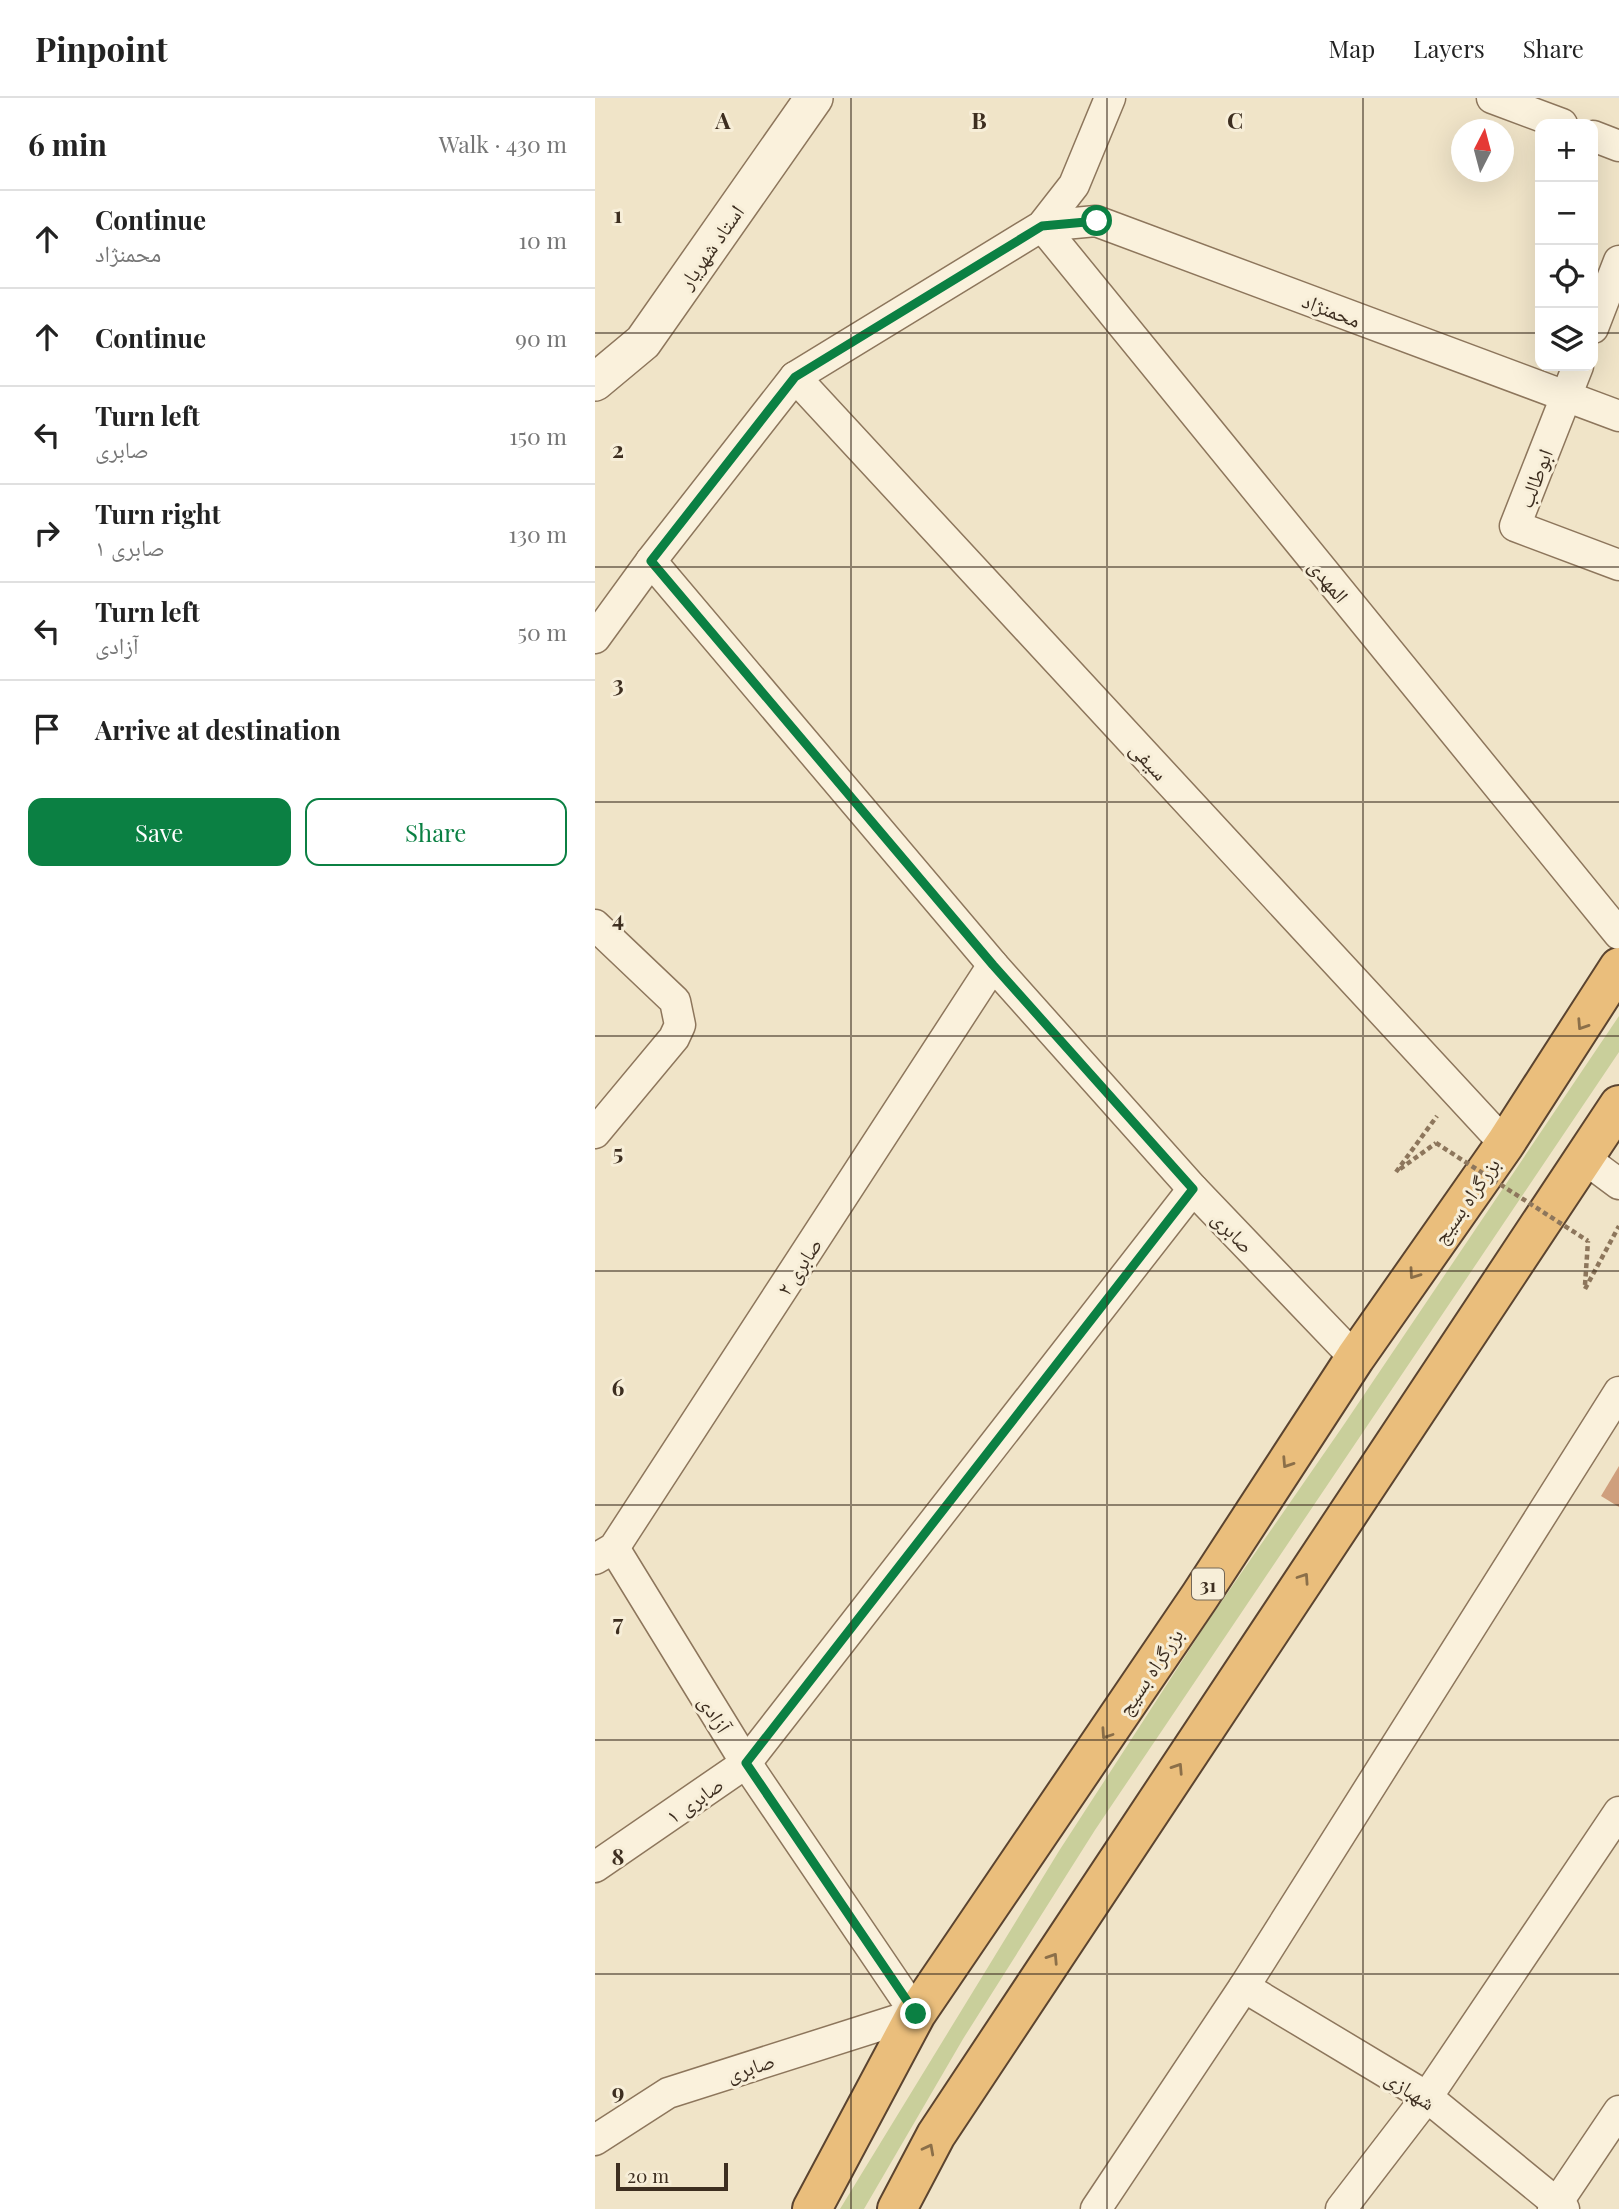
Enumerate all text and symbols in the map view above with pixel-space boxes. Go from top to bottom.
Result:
text: Pinpoint [35,26,168,70]
text: Map [1329,32,1375,64]
text: Layers [1413,32,1485,64]
text: Share [1523,32,1584,64]
text: A [714,104,731,135]
text: B [971,104,987,135]
text: C [1227,104,1243,135]
north arrow [1451,119,1514,182]
map controls [1535,119,1598,371]
button: + [1535,119,1598,182]
text: 6 min [28,124,107,164]
text: Walk · 430 m [439,128,567,159]
button: − [1535,182,1598,245]
text: 1 [614,198,623,229]
street label: استاد شهریار [670,198,749,294]
text: Continue [95,202,206,237]
route start [1081,205,1112,236]
icon: ahead [28,220,66,258]
text: 10 m [519,224,567,255]
text: محمنژاد [95,237,161,268]
button: locate [1535,245,1598,308]
street label: محمنژاد [1299,285,1365,333]
button: layers [1535,308,1598,371]
icon: ahead [28,318,66,356]
text: Continue [95,320,206,355]
text: 90 m [515,322,567,353]
text: Turn left [95,398,200,433]
icon: left [28,416,66,454]
text: 150 m [509,420,567,451]
text: صابری [95,433,149,464]
text: 2 [612,433,624,464]
street label: ابوطالب [1510,444,1558,512]
text: Turn right [95,496,221,531]
icon: right [28,514,66,552]
text: 130 m [509,518,567,549]
text: صابری ۱ [95,531,165,562]
street label: المهدی [1304,552,1356,608]
text: Turn left [95,594,200,629]
icon: left [28,612,66,650]
text: 50 m [518,616,567,647]
text: آزادی [95,629,139,660]
text: 3 [612,667,624,698]
icon: arrive [28,710,66,748]
text: Arrive at destination [95,712,341,747]
street label: سیفی [1124,734,1175,786]
button: Save [28,798,291,866]
button: Share [305,798,567,866]
text: 4 [612,902,624,933]
one-way arrow [1578,1017,1591,1030]
text: 5 [613,1136,623,1167]
street label: بزرگراه بسیج [1425,1151,1506,1249]
street label: صابری [1207,1204,1261,1258]
street label: صابری ۲ [769,1232,827,1300]
one-way arrow [1409,1266,1422,1279]
text: 6 [612,1371,625,1402]
one-way arrow [1282,1455,1295,1468]
road number: 31 [1192,1568,1224,1600]
one-way arrow [1295,1573,1308,1586]
text: 7 [613,1606,624,1637]
street label: بزرگراه بسیج [1110,1622,1189,1721]
street label: آزادی [694,1689,739,1738]
one-way arrow [1102,1726,1114,1739]
one-way arrow [1170,1763,1182,1776]
street label: صابری ۱ [660,1769,728,1829]
text: 8 [612,1840,624,1871]
one-way arrow [1045,1953,1057,1966]
route end [900,1998,931,2029]
street label: صابری [722,2045,778,2087]
street label: شهبازی [1381,2062,1441,2116]
text: 9 [612,2075,624,2106]
one-way arrow [920,2143,934,2156]
scale bar [616,2160,728,2192]
text: 20 m [627,2162,669,2188]

